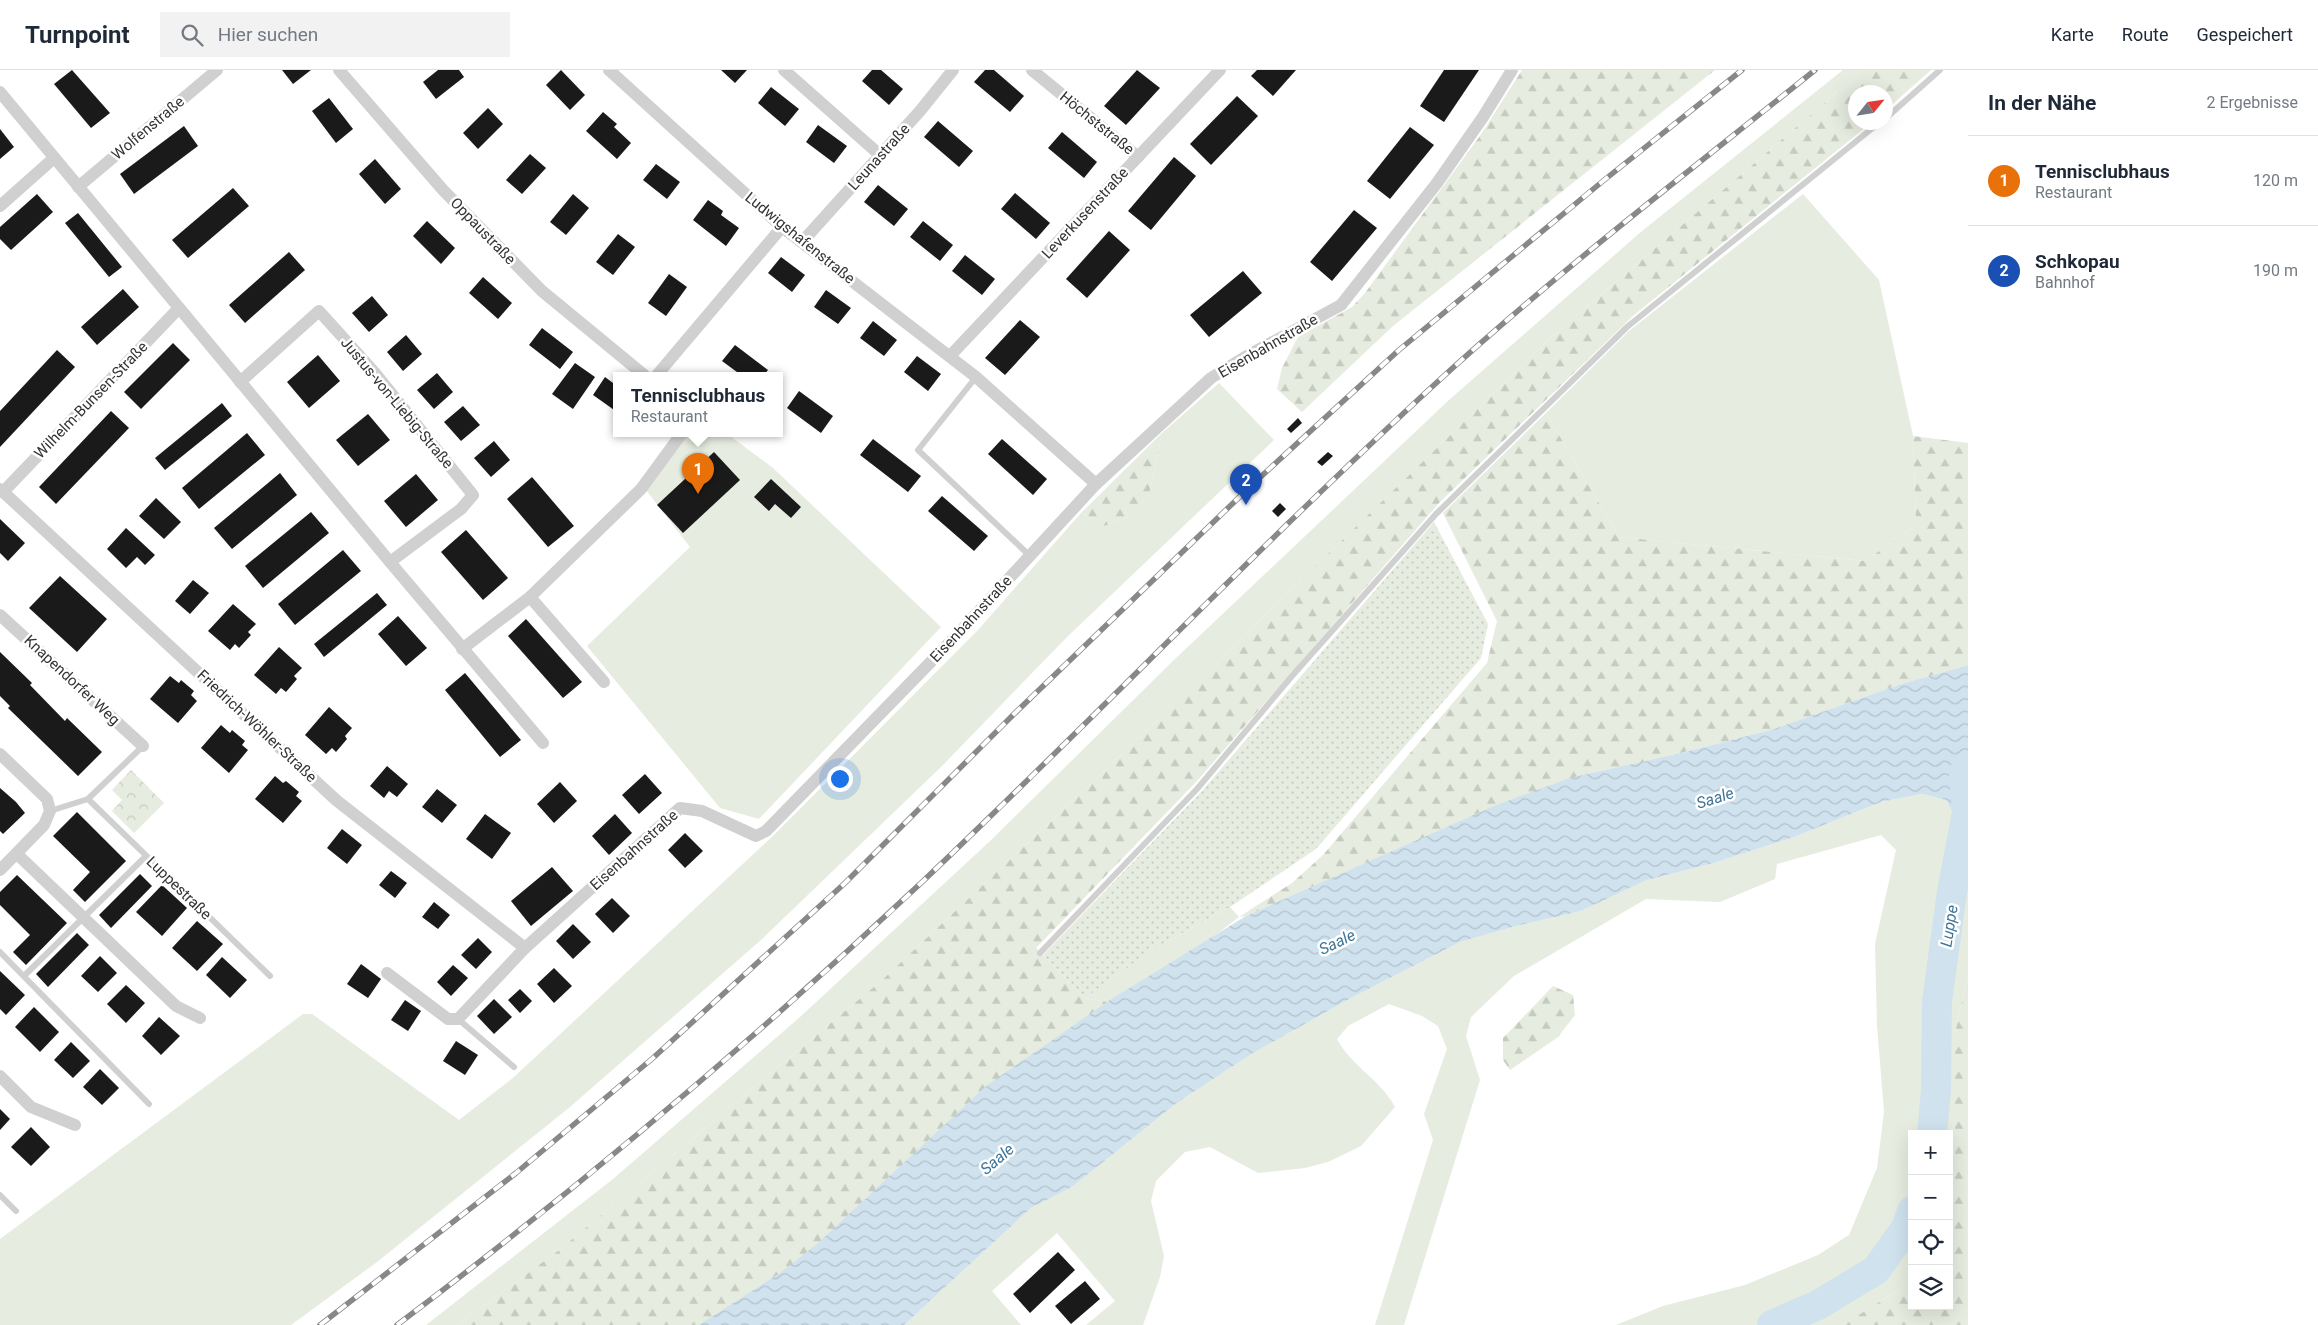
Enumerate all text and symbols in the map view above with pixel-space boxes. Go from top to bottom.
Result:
search box [160,12,510,57]
text: Turnpoint [25,21,130,49]
icon: search [178,21,206,49]
text: Hier suchen [218,23,318,46]
text: Karte [2051,24,2094,45]
text: Route [2122,24,2169,45]
text: Gespeichert [2197,24,2293,45]
north arrow [1848,85,1893,130]
street label: Höchststraße [1056,88,1138,158]
text: In der Nähe [1988,91,2096,115]
street label: Wolfenstraße [108,92,188,164]
text: 2 Ergebnisse [2206,93,2298,112]
street label: Leunastraße [844,120,914,194]
text: Tennisclubhaus [2035,160,2170,183]
street label: Leverkusenstraße [1038,164,1132,262]
text: 1 [1999,171,2009,190]
text: 120 m [2253,171,2298,190]
text: Restaurant [2035,183,2112,202]
street label: Ludwigshafenstraße [742,188,858,288]
street label: Oppaustraße [447,194,519,268]
text: Schkopau [2035,250,2120,273]
text: 2 [1999,261,2009,280]
text: 190 m [2253,261,2298,280]
text: Bahnhof [2035,273,2095,292]
street label: Eisenbahnstraße [1215,310,1321,382]
street label: Justus-von-Liebig-Straße [337,334,457,472]
street label: Wilhelm-Bunsen-Straße [31,338,151,462]
popup [613,372,783,437]
text: Tennisclubhaus [631,384,765,407]
text: Restaurant [631,407,708,426]
pin: 1 [682,453,714,494]
pin: 2 [1230,464,1262,505]
street label: Eisenbahnstraße [926,572,1016,666]
street label: Knapendorfer Weg [21,631,123,729]
street label: Friedrich-Wöhler-Straße [194,666,320,786]
your location [827,766,853,792]
water label: Saale [1694,783,1736,813]
street label: Eisenbahnstraße [586,806,682,894]
street label: Luppestraße [143,853,215,923]
water label: Luppe [1936,904,1962,948]
water label: Saale [1316,925,1358,959]
map controls [1908,1130,1953,1310]
button: + [1908,1130,1953,1175]
water label: Saale [976,1139,1018,1179]
button: − [1908,1175,1953,1220]
button: locate [1908,1220,1953,1265]
button: layers [1908,1265,1953,1310]

